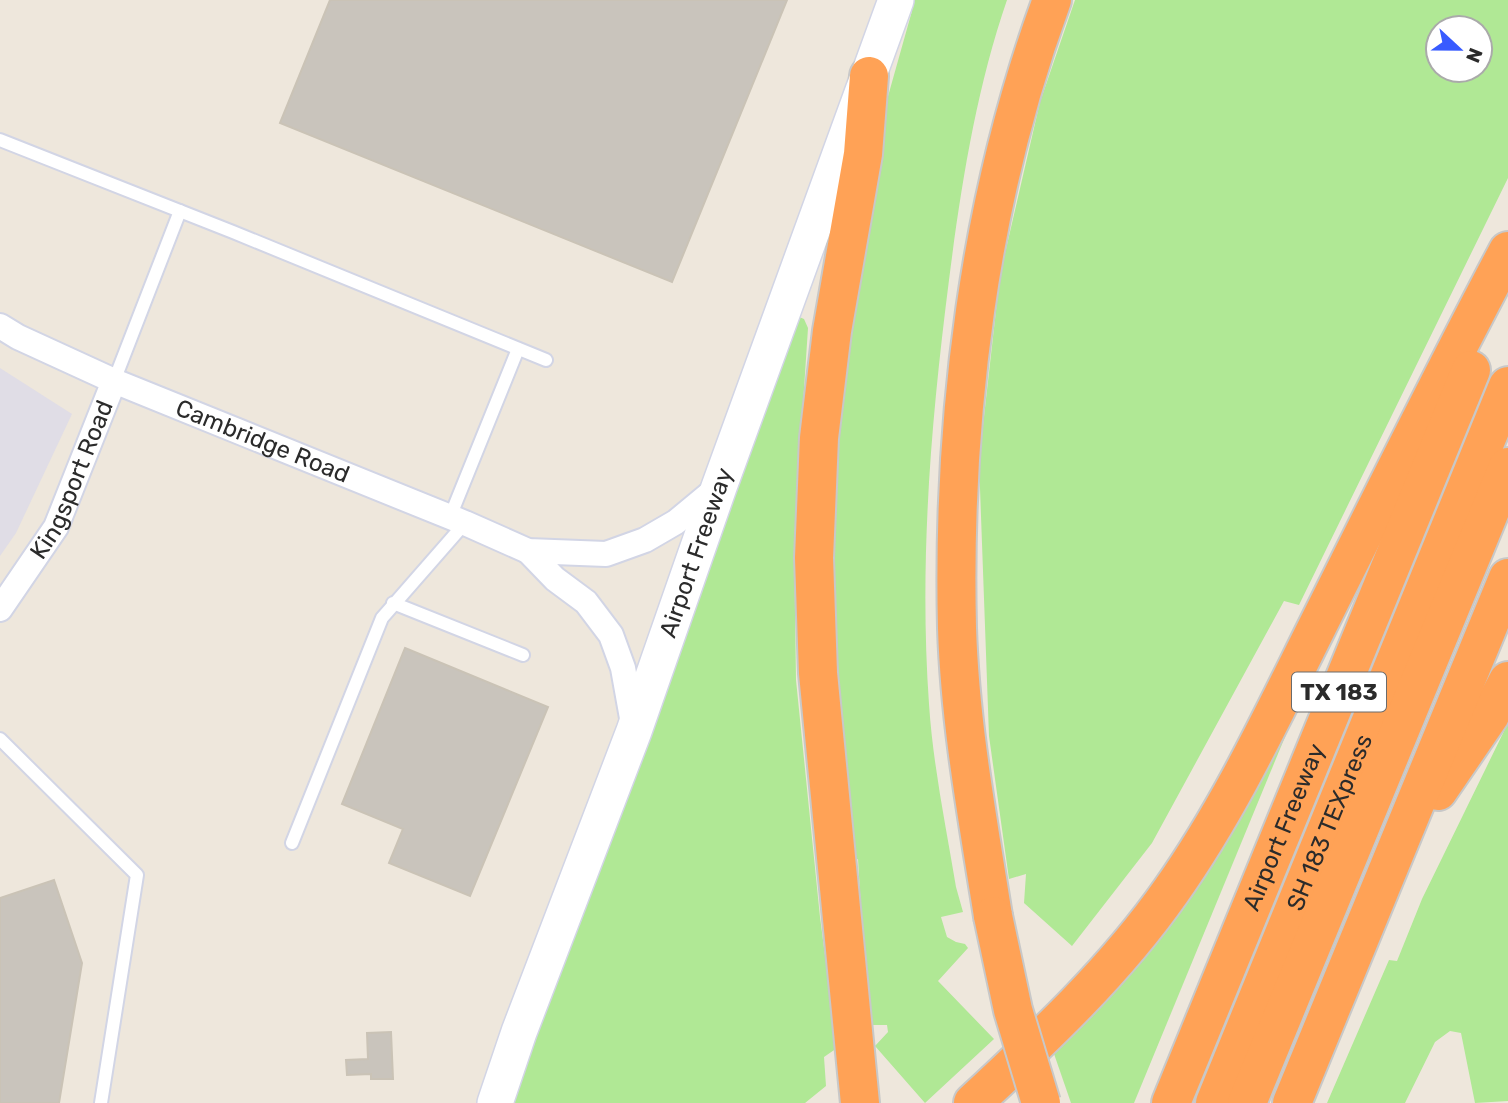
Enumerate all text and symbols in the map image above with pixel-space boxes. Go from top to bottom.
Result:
north arrow [1424,14,1494,84]
text: N [1461,45,1488,66]
street label: Cambridge Road [172,394,353,489]
street label: Kingsport Road [24,396,119,564]
street label: Airport Freeway [654,464,739,641]
road number: TX 183 [1292,672,1386,712]
street label: SH 183 TEXpress [1281,730,1378,915]
street label: Airport Freeway [1237,740,1331,915]

